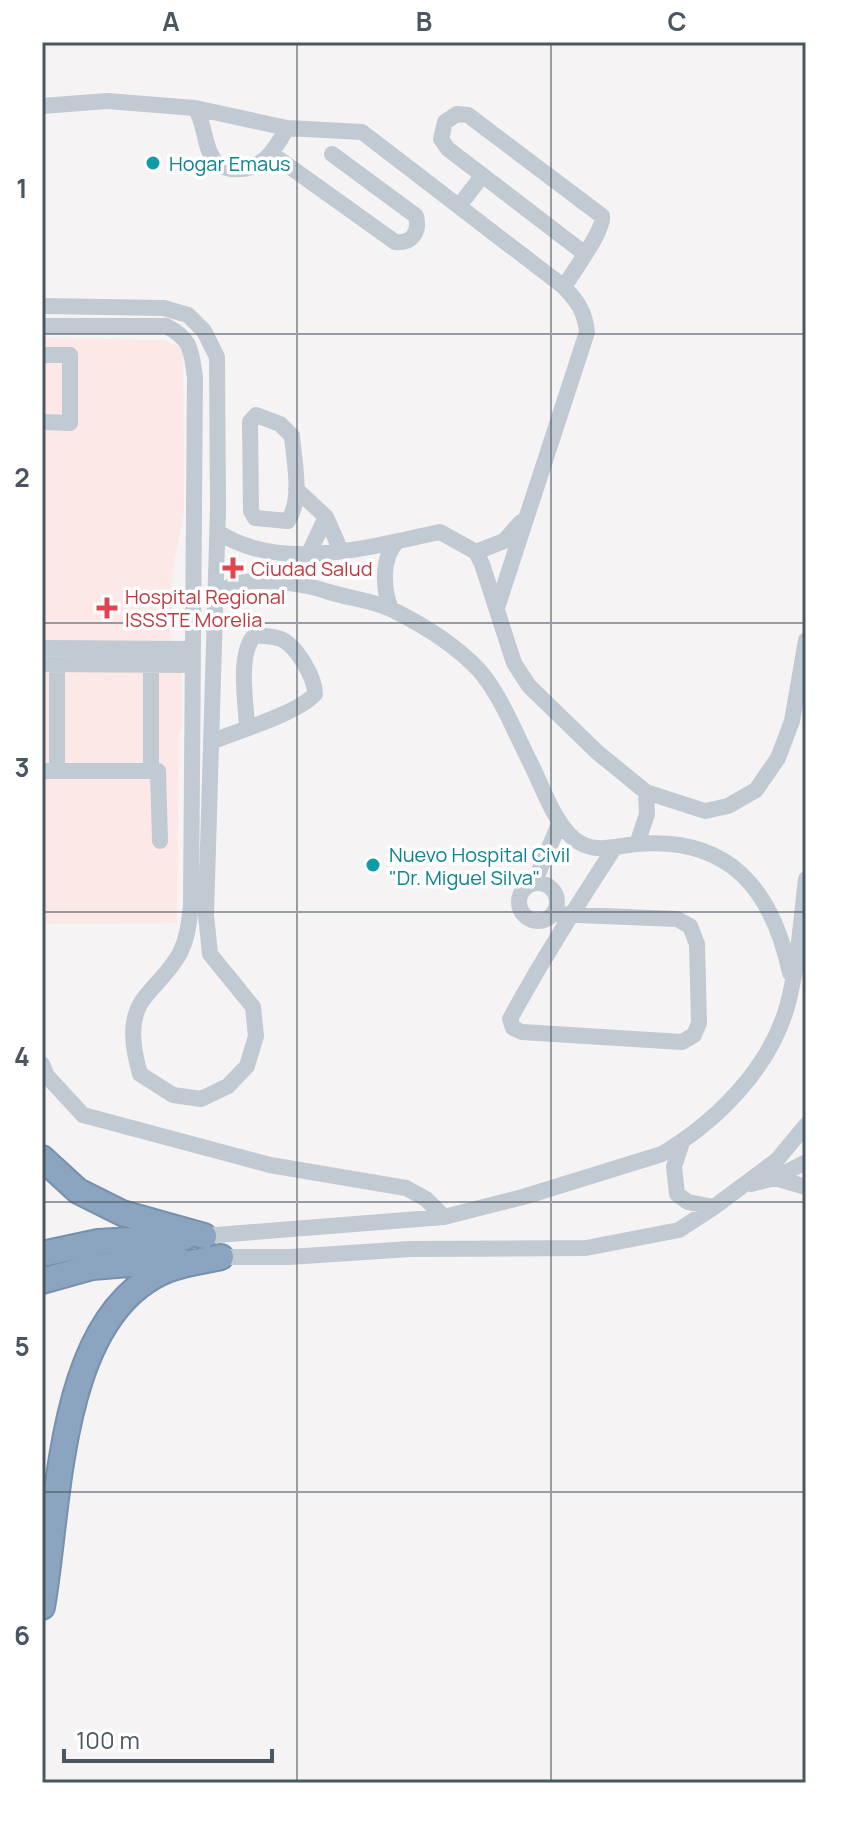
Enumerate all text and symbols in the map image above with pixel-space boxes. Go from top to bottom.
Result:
text: A [162,3,180,39]
text: B [416,3,432,39]
text: C [667,3,687,39]
place label: Hogar Emaus [169,150,291,177]
marker: Hogar Emaus [144,154,162,172]
text: 1 [16,170,28,206]
text: 2 [14,459,30,495]
place label: Ciudad Salud [251,555,373,582]
marker: Ciudad Salud [222,557,244,579]
place label: Hospital Regional ISSSTE Morelia [125,583,286,633]
marker: Hospital Regional ISSSTE Morelia [96,597,118,619]
text: 3 [14,749,30,785]
place label: Nuevo Hospital Civil "Dr. Miguel Silva" [389,841,570,891]
marker: Nuevo Hospital Civil "Dr. Miguel Silva" [364,856,382,874]
text: 4 [14,1038,30,1074]
text: 5 [14,1328,30,1364]
text: 6 [14,1617,30,1653]
scale bar [64,1713,272,1763]
text: 100 m [76,1723,140,1756]

